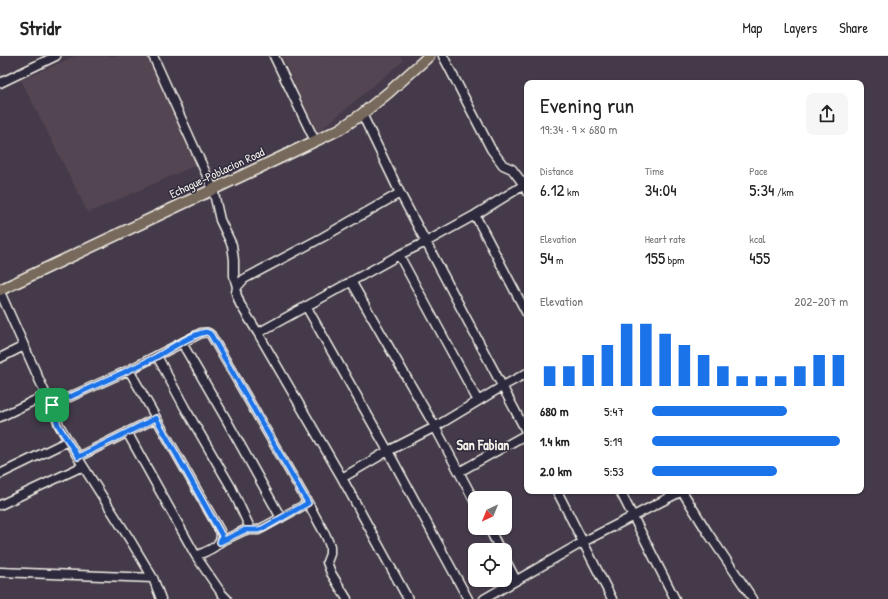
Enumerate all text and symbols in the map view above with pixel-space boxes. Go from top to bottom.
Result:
text: Stridr [20,15,62,41]
text: Map [742,18,762,37]
text: Layers [784,18,817,37]
text: Share [839,18,868,37]
text: Evening run [540,90,634,120]
button: share [806,93,848,135]
text: 19:34 · 9 × 680 m [540,120,617,138]
street label: Echague-Poblacion Road [167,143,267,202]
text: Distance [540,164,574,178]
text: Time [645,164,664,178]
text: Pace [749,164,768,178]
text: 6.12 [540,178,565,201]
text: 34:04 [645,178,677,201]
text: 5:34 [749,178,774,201]
text: km [565,185,579,199]
text: /km [774,185,794,199]
text: Elevation [540,232,577,246]
text: Heart rate [645,232,686,246]
text: kcal [749,232,765,246]
text: 54 [540,246,554,269]
text: 155 [645,246,665,269]
text: 455 [749,246,770,269]
text: m [554,253,564,267]
text: bpm [665,253,684,267]
text: Elevation [540,292,583,310]
text: 202–207 m [794,292,848,310]
pin [35,388,69,422]
icon: arrive [41,394,63,416]
text: 680 m [540,402,568,420]
text: 5:47 [604,402,624,420]
text: 1.4 km [540,432,570,450]
text: 5:19 [604,432,622,450]
district label: San Fabian [457,435,509,454]
text: 2.0 km [540,462,572,480]
text: 5:53 [604,462,624,480]
north arrow [468,491,512,535]
map controls [468,491,512,587]
button: locate [468,543,512,587]

